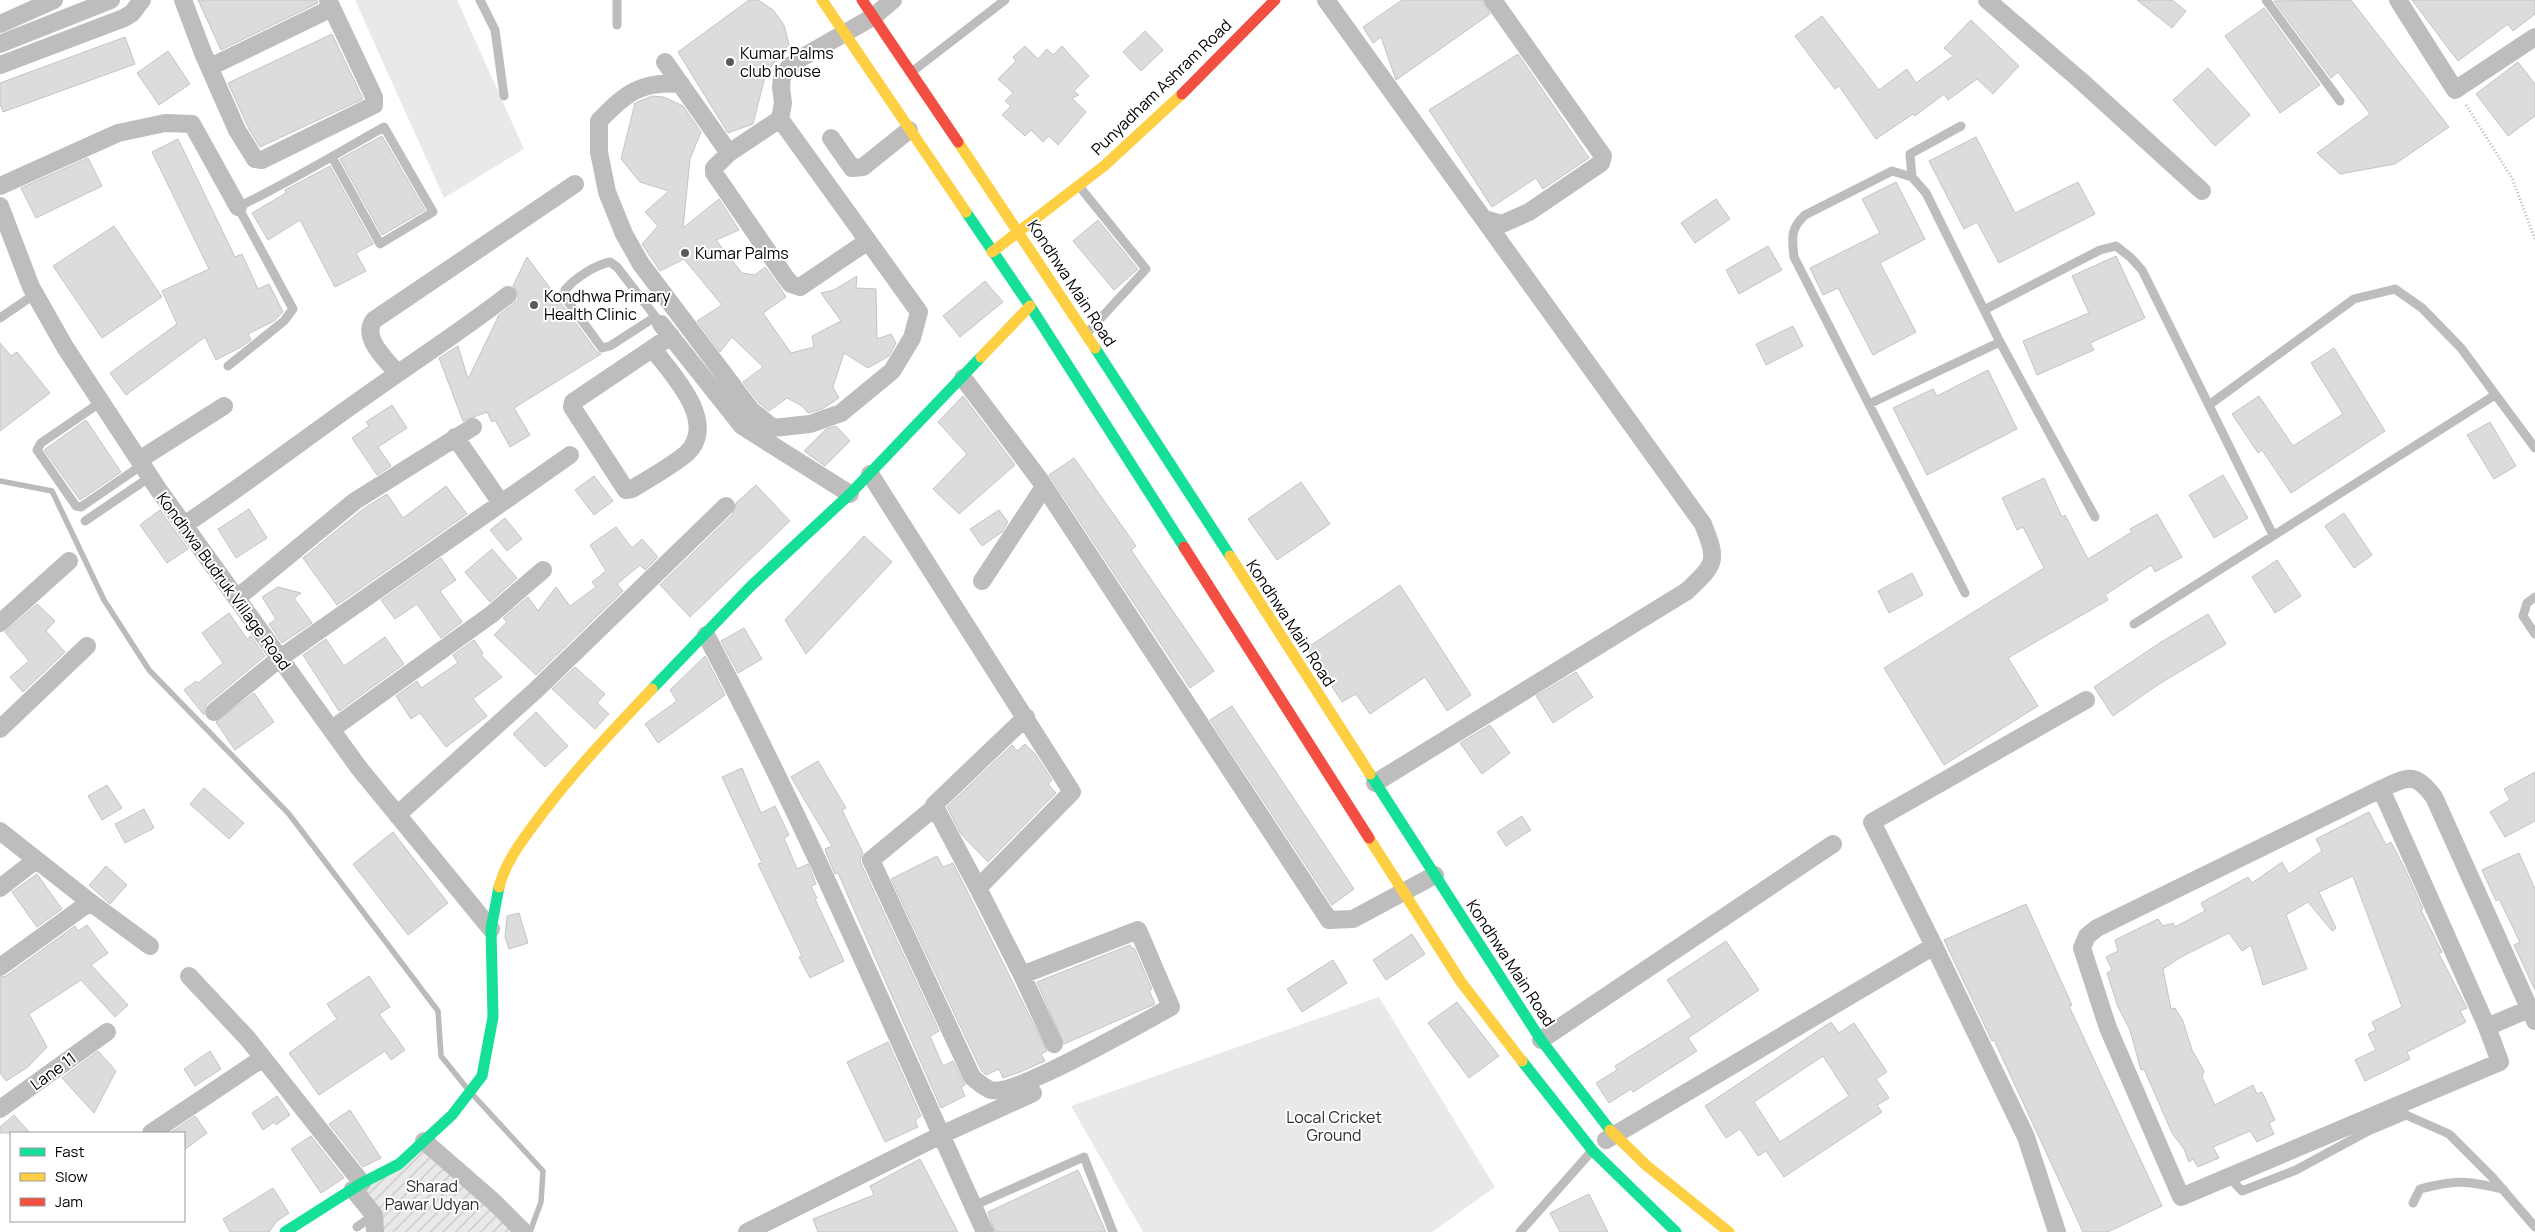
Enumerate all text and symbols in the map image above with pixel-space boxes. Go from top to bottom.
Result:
street label: Punyadham Ashram Road [1086,14,1236,160]
place label: Kumar Palms club house [740,42,834,82]
marker: Kumar Palms club house [724,56,736,68]
street label: Kondhwa Main Road [1023,215,1121,351]
place label: Kumar Palms [695,242,789,264]
marker: Kumar Palms [679,247,691,259]
place label: Kondhwa Primary Health Clinic [544,285,671,325]
marker: Kondhwa Primary Health Clinic [528,299,540,311]
street label: Kondhwa Budruk Village Road [152,487,296,675]
street label: Kondhwa Main Road [1242,555,1340,691]
street label: Kondhwa Main Road [1462,895,1560,1031]
street label: Lane 11 [26,1047,80,1095]
park label: Local Cricket Ground [1286,1106,1382,1146]
legend [10,1132,185,1222]
text: Fast [55,1141,84,1162]
text: Slow [55,1166,88,1187]
park label: Sharad Pawar Udyan [385,1175,479,1215]
text: Jam [55,1191,83,1212]

